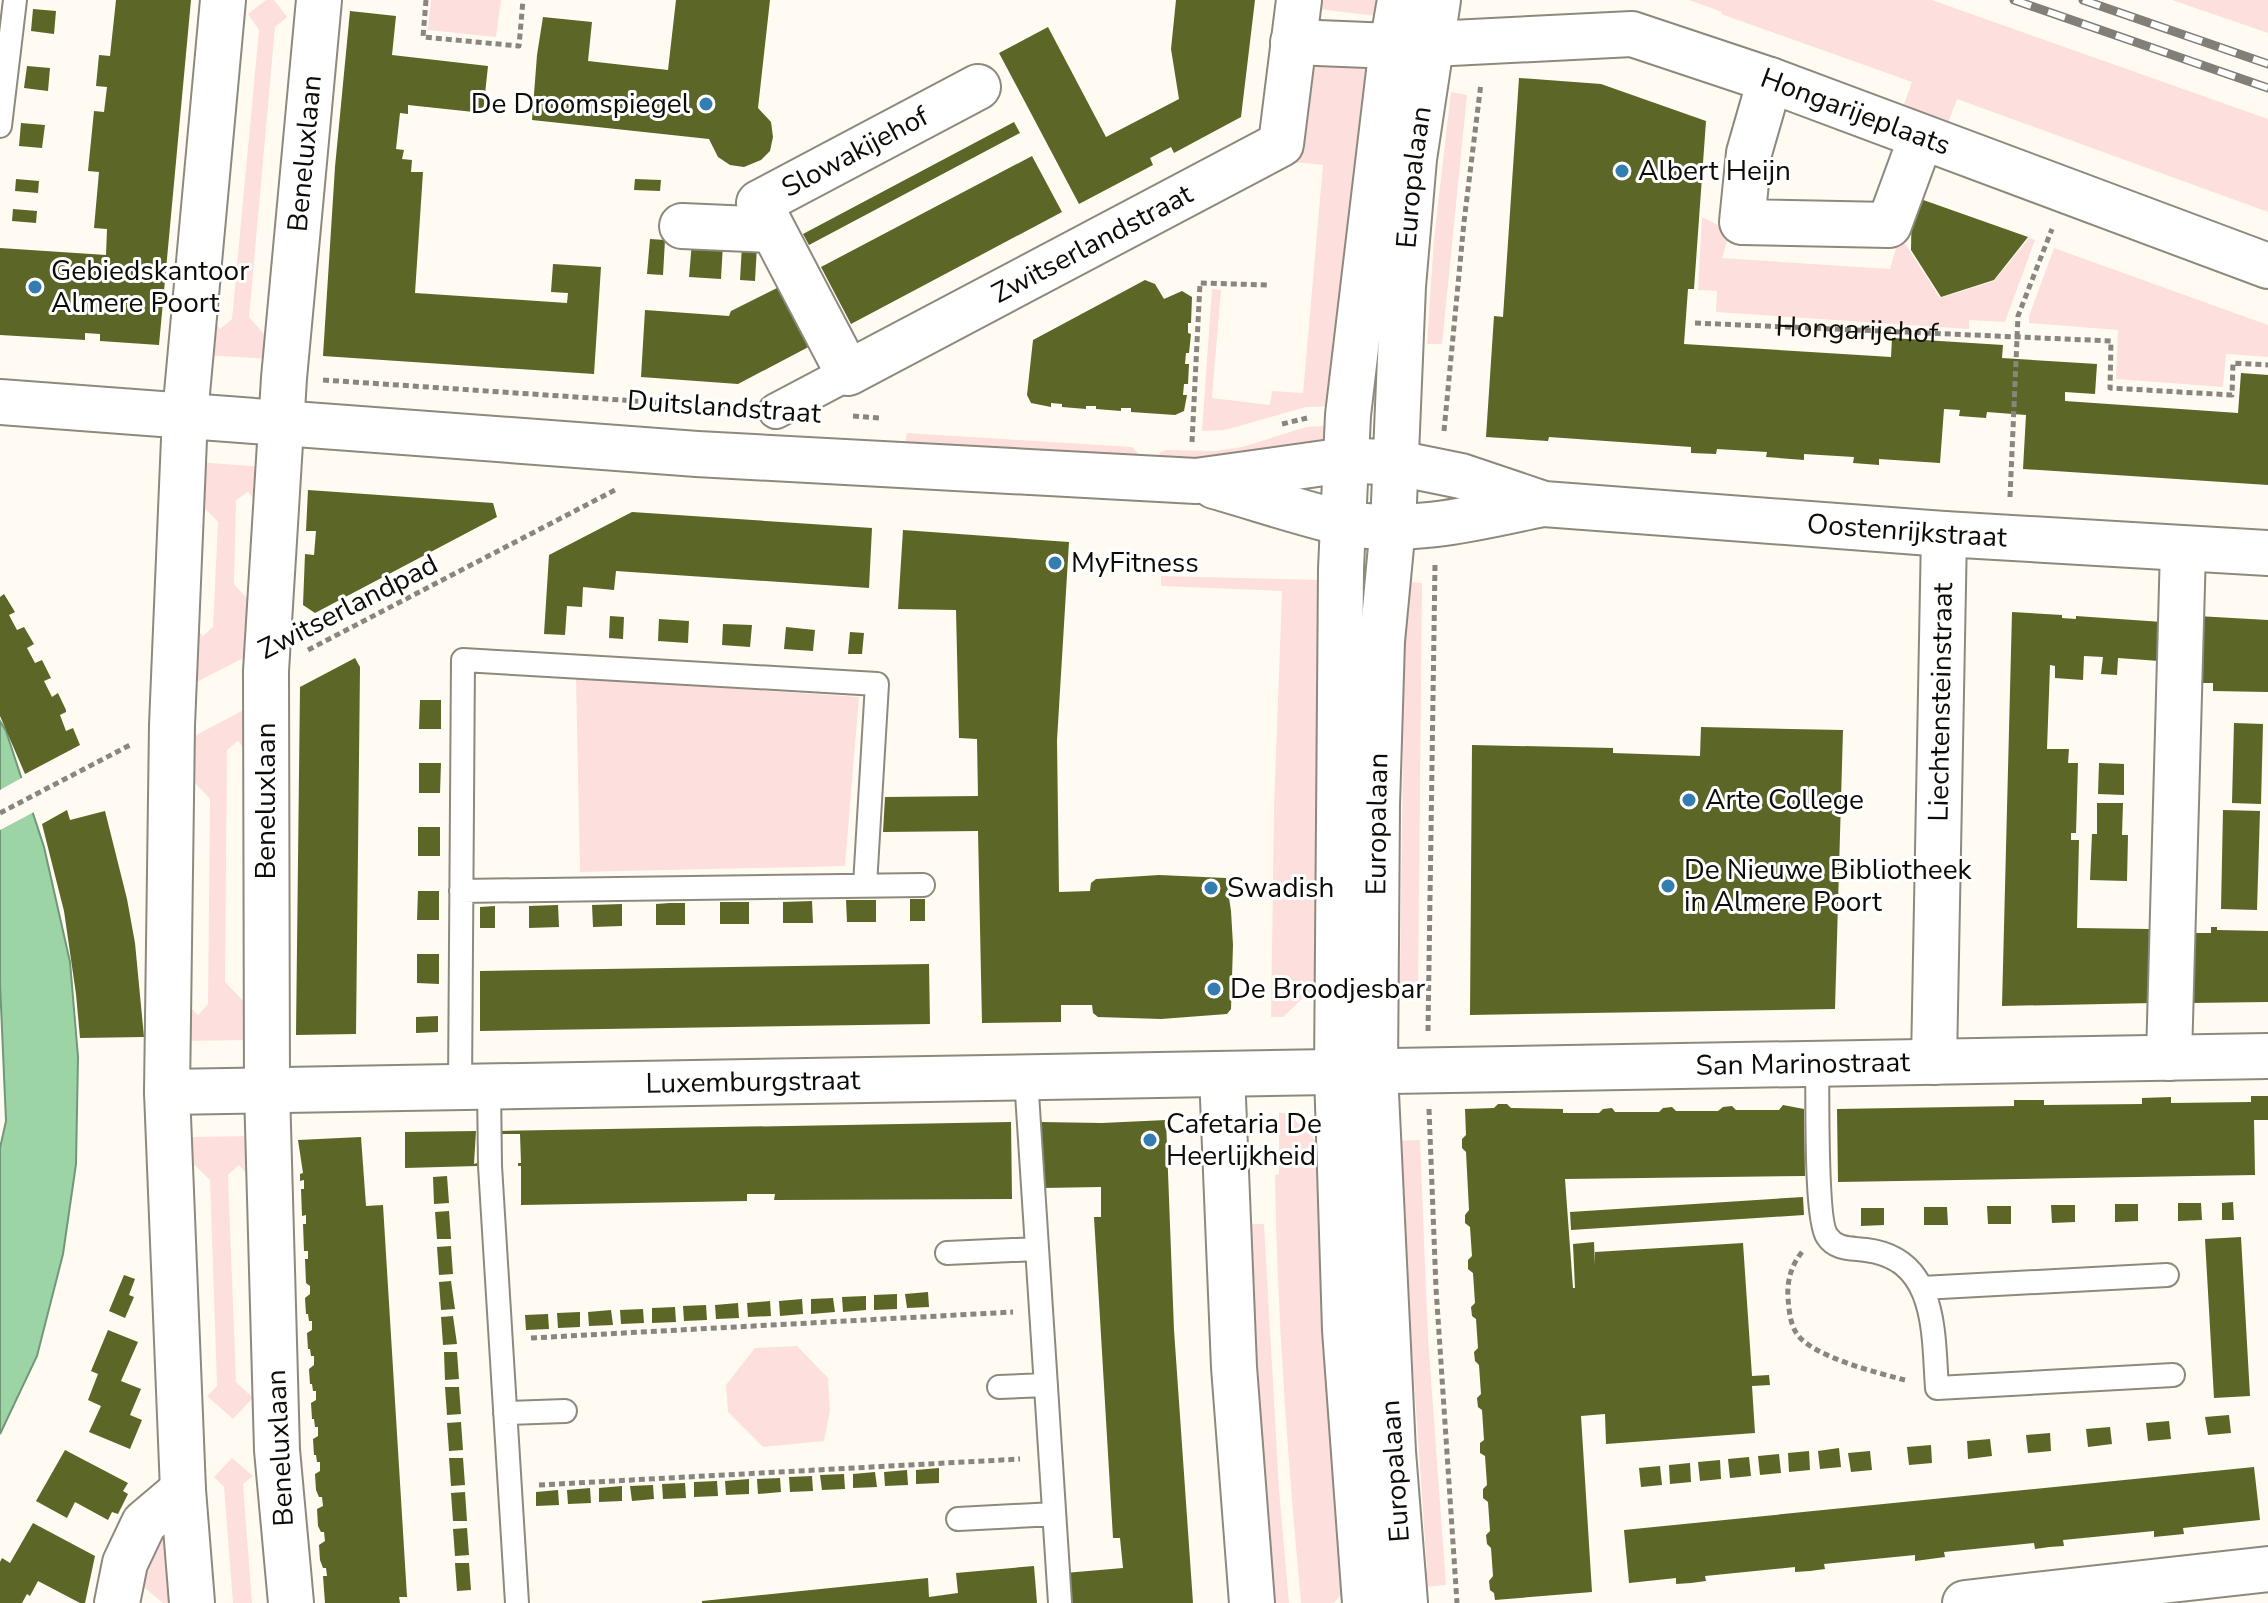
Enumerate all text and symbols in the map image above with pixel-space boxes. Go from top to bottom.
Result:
street label: Hongarijeplaats [1755,59,1956,165]
street label: Beneluxlaan [279,73,331,233]
place label: De Droomspiegel [471,85,691,123]
marker: De Droomspiegel [697,95,715,113]
street label: Slowakijehof [775,97,936,207]
street label: Europalaan [1387,104,1441,250]
place label: Albert Heijn [1638,152,1791,190]
marker: Albert Heijn [1613,162,1631,180]
street label: Zwitserlandstraat [985,175,1199,313]
place label: Gebiedskantoor Almere Poort [51,252,249,322]
marker: Gebiedskantoor Almere Poort [26,278,44,296]
street label: Hongarijehof [1775,308,1940,353]
street label: Duitslandstraat [626,381,822,433]
street label: Oostenrijkstraat [1806,505,2008,557]
place label: MyFitness [1071,544,1199,582]
street label: Zwitserlandpad [252,545,444,669]
marker: MyFitness [1046,554,1064,572]
street label: Liechtensteinstraat [1920,582,1962,822]
street label: Beneluxlaan [247,722,285,880]
street label: Europalaan [1357,752,1398,895]
place label: Arte College [1705,781,1864,819]
marker: Arte College [1680,791,1698,809]
place label: De Nieuwe Bibliotheek in Almere Poort [1684,851,1973,921]
place label: Swadish [1227,869,1334,907]
marker: De Nieuwe Bibliotheek in Almere Poort [1659,877,1677,895]
marker: Swadish [1202,879,1220,897]
place label: De Broodjesbar [1230,970,1425,1008]
marker: De Broodjesbar [1205,980,1223,998]
street label: San Marinostraat [1695,1043,1911,1085]
street label: Luxemburgstraat [645,1061,861,1103]
place label: Cafetaria De Heerlijkheid [1166,1105,1322,1175]
marker: Cafetaria De Heerlijkheid [1141,1131,1159,1149]
street label: Beneluxlaan [257,1369,303,1527]
street label: Europalaan [1371,1399,1419,1543]

